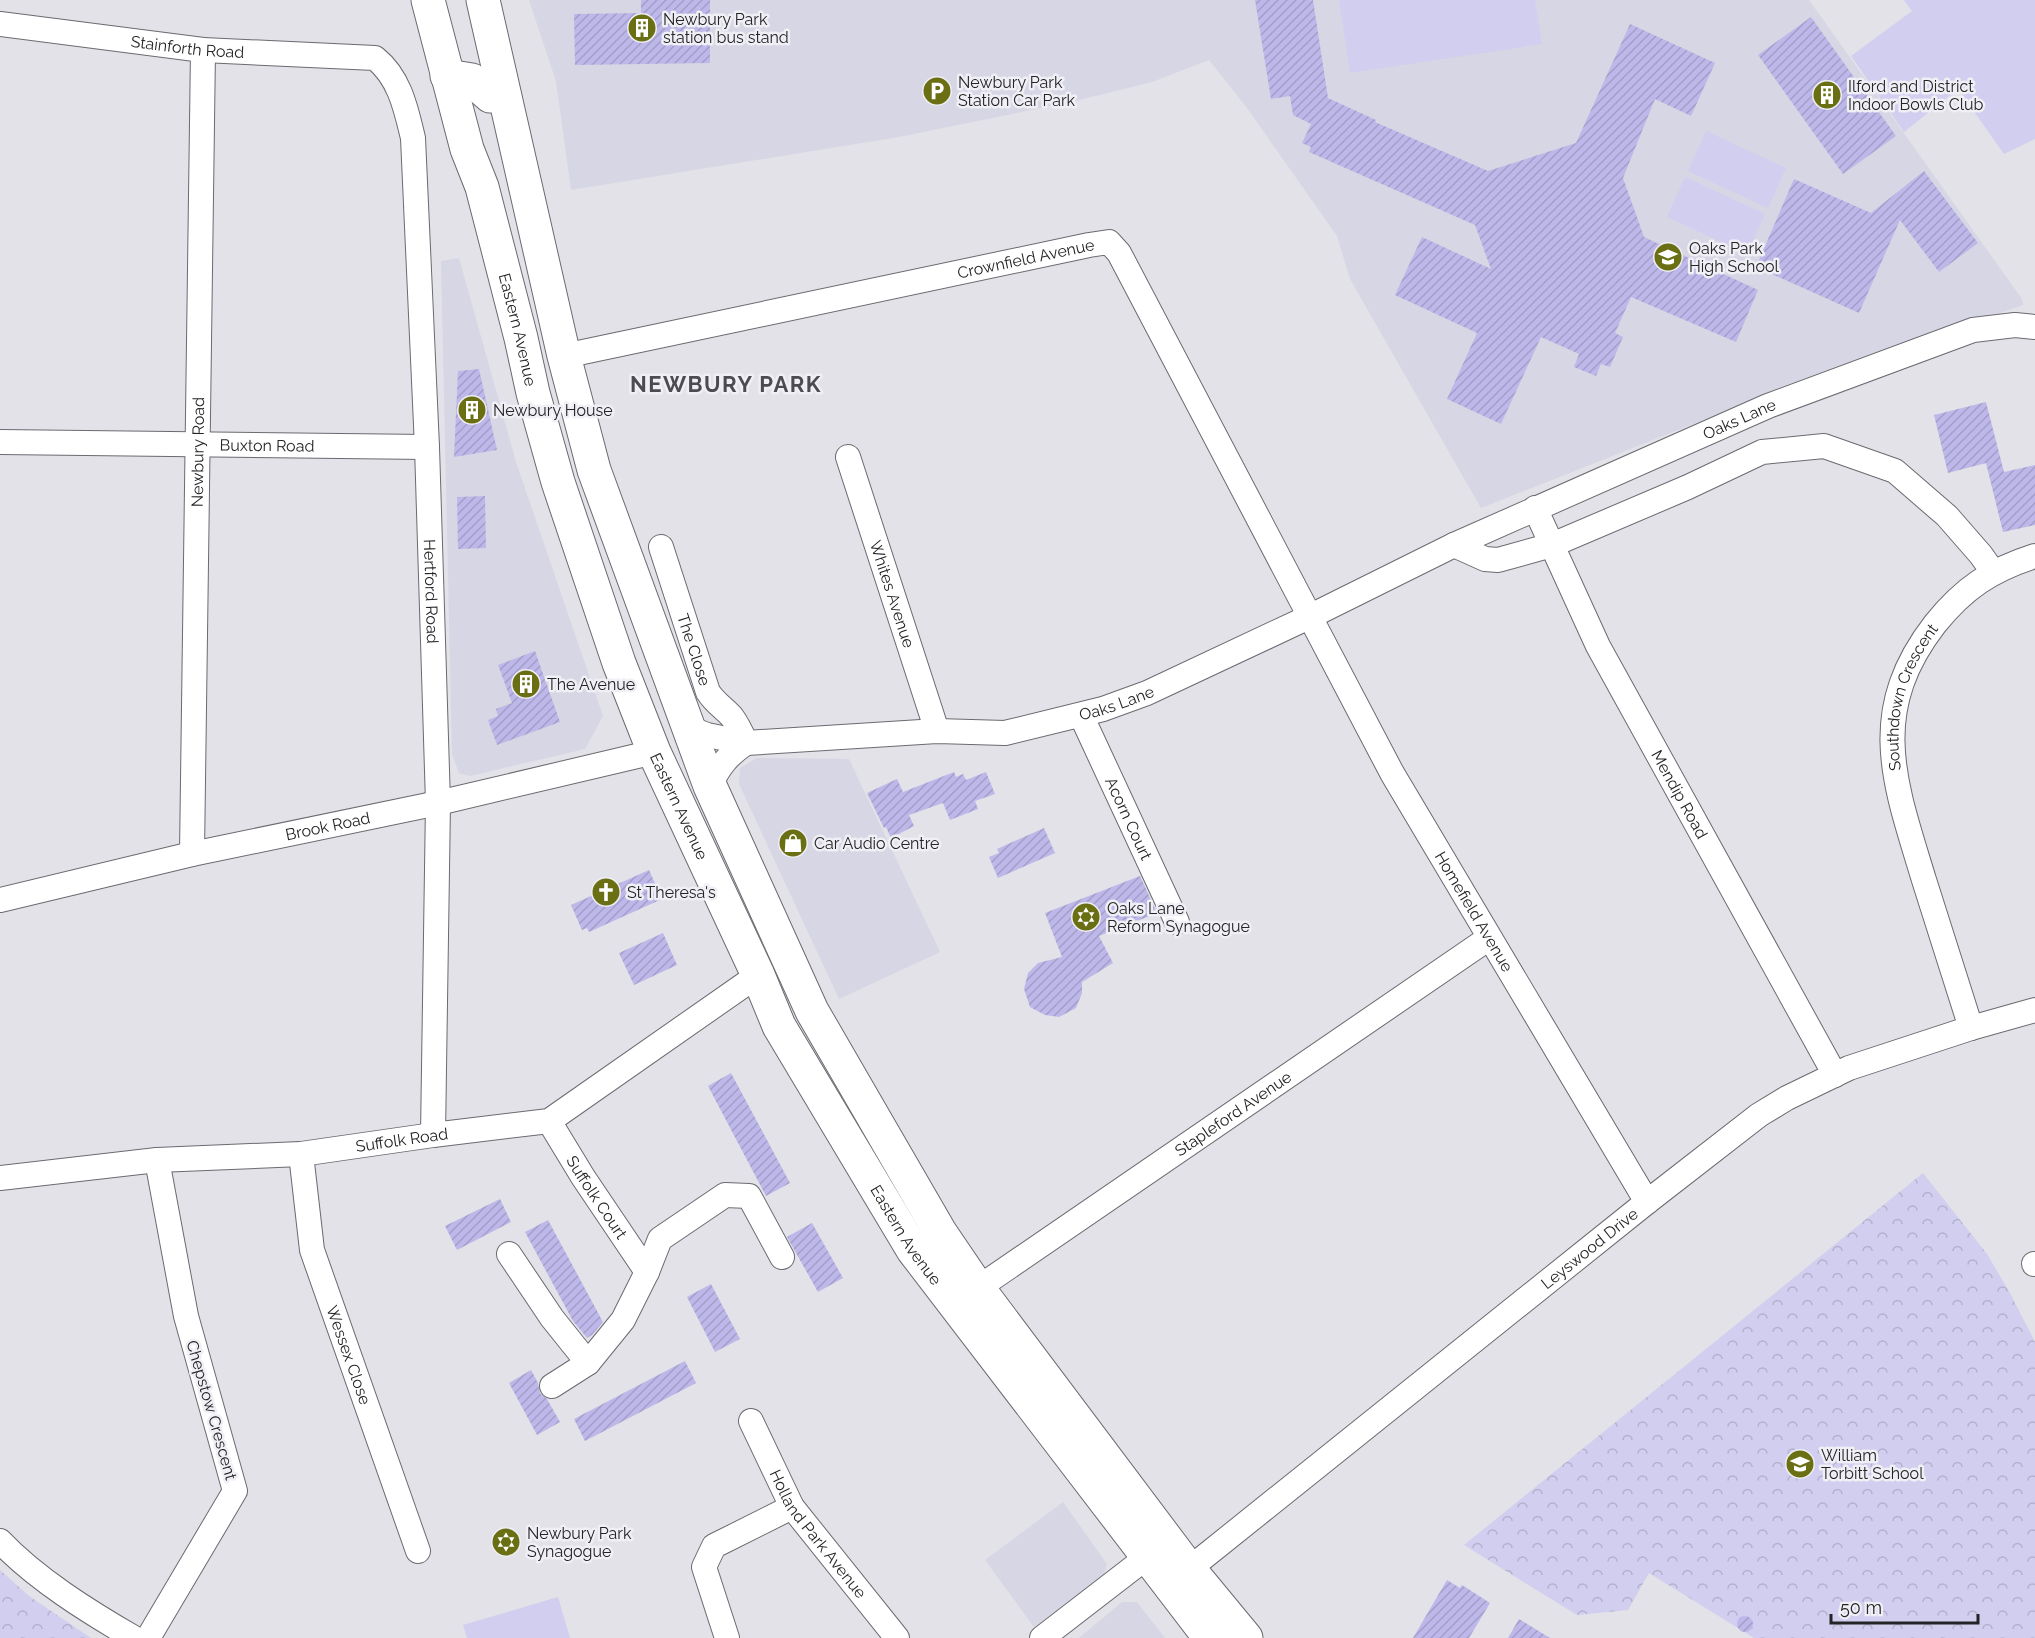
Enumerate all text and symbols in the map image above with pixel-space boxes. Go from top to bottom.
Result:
place label: Newbury Park station bus stand [663,10,789,47]
building icon: Newbury Park station bus stand [626,12,658,44]
street label: Stainforth Road [130,32,245,62]
place label: Newbury Park Station Car Park [958,73,1076,110]
parking icon: Newbury Park Station Car Park [921,75,953,107]
place label: Ilford and District Indoor Bowls Club [1848,77,1983,114]
building icon: Ilford and District Indoor Bowls Club [1811,79,1843,111]
street label: Crownfield Avenue [956,235,1096,283]
place label: Oaks Park High School [1689,239,1779,276]
school or university icon: Oaks Park High School [1652,241,1684,273]
street label: Eastern Avenue [495,271,540,388]
district label: NEWBURY PARK [630,371,822,397]
building icon: Newbury House [456,394,488,426]
street label: Oaks Lane [1700,395,1778,444]
street label: Newbury Road [188,397,208,507]
place label: Newbury House [493,401,613,420]
street label: Buxton Road [219,436,315,456]
street label: Whites Avenue [866,538,918,650]
street label: Hertford Road [420,539,442,644]
street label: The Close [673,611,714,688]
street label: Southdown Crescent [1883,620,1942,772]
building icon: The Avenue [510,668,542,700]
place label: The Avenue [547,675,635,694]
street label: Oaks Lane [1077,682,1157,725]
street label: Mendip Road [1647,747,1712,842]
street label: Eastern Avenue [646,750,712,863]
street label: Acorn Court [1101,774,1156,864]
street label: Brook Road [284,808,372,844]
shop icon: Car Audio Centre [777,827,809,859]
place label: Car Audio Centre [814,834,939,853]
street label: Homefield Avenue [1431,848,1517,975]
church icon: St Theresa's [590,876,622,908]
place label: St Theresa's [627,883,716,902]
place label: Oaks Lane Reform Synagogue [1107,899,1250,936]
synagogue icon: Oaks Lane Reform Synagogue [1070,901,1102,933]
street label: Stapleford Avenue [1171,1067,1295,1160]
street label: Suffolk Road [354,1124,449,1156]
street label: Suffolk Court [562,1152,631,1243]
street label: Eastern Avenue [866,1182,945,1289]
street label: Leyswood Drive [1537,1204,1642,1293]
street label: Wessex Close [322,1303,375,1407]
street label: Chepstow Crescent [182,1338,241,1483]
place label: William Torbitt School [1821,1446,1924,1483]
school or university icon: William Torbitt School [1784,1448,1816,1480]
street label: Holland Park Avenue [766,1467,870,1602]
place label: Newbury Park Synagogue [527,1524,632,1561]
synagogue icon: Newbury Park Synagogue [490,1526,522,1558]
scale bar [1831,1587,1978,1625]
text: 50 m [1840,1597,1882,1618]

